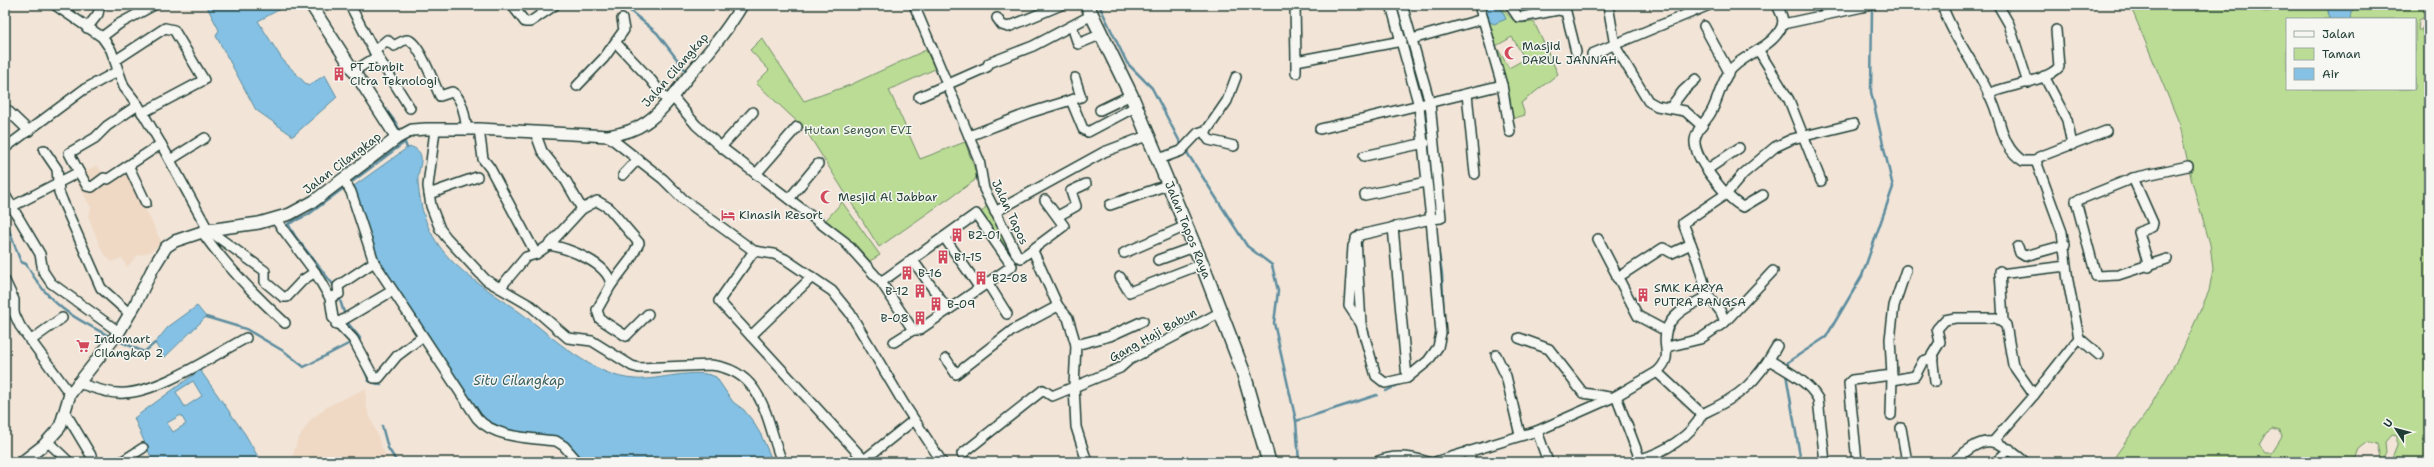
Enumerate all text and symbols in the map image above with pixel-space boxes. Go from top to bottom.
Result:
legend [2286,18,2416,90]
text: Jalan [2322,26,2355,42]
street label: Jalan Cilangkap [638,29,712,111]
place label: Masjid DARUL JANNAH [1522,38,1617,68]
mosque icon: Masjid DARUL JANNAH [1503,45,1519,61]
text: Taman [2322,46,2361,62]
place label: PT Ionbit Citra Teknologi [350,59,437,89]
building icon: PT Ionbit Citra Teknologi [331,66,347,82]
text: Air [2322,66,2340,82]
park label: Hutan Sengon EVI [804,122,912,138]
street label: Jalan Cilangkap [300,128,385,198]
street label: Jalan Tapos [988,177,1032,247]
street label: Jalan Tapos Raya [1161,179,1215,282]
mosque icon: Mesjid Al Jabbar [819,189,835,205]
place label: Mesjid Al Jabbar [838,189,938,205]
hotel icon: Kinasih Resort [720,207,736,223]
place label: Kinasih Resort [739,207,823,223]
building icon: B2-01 [949,227,965,243]
place label: B2-01 [968,227,1000,243]
building icon: B1-15 [935,249,951,265]
place label: B1-15 [954,249,982,265]
building icon: B-16 [899,265,915,281]
place label: B-16 [918,265,942,281]
building icon: B2-08 [973,270,989,286]
place label: B2-08 [992,270,1028,286]
place label: SMK KARYA PUTRA BANGSA [1654,280,1746,310]
place label: B-12 [885,283,909,299]
building icon: B-12 [912,283,928,299]
building icon: SMK KARYA PUTRA BANGSA [1635,287,1651,303]
building icon: B-09 [928,296,944,312]
place label: B-09 [947,296,975,312]
street label: Gang Haji Babun [1106,304,1200,366]
place label: B-08 [881,310,909,326]
building icon: B-08 [912,310,928,326]
place label: Indomart Cilangkap 2 [94,331,163,361]
supermarket icon: Indomart Cilangkap 2 [75,338,91,354]
water label: Situ Cilangkap [473,372,565,389]
north arrow [2376,409,2416,449]
text: U [2380,416,2397,431]

